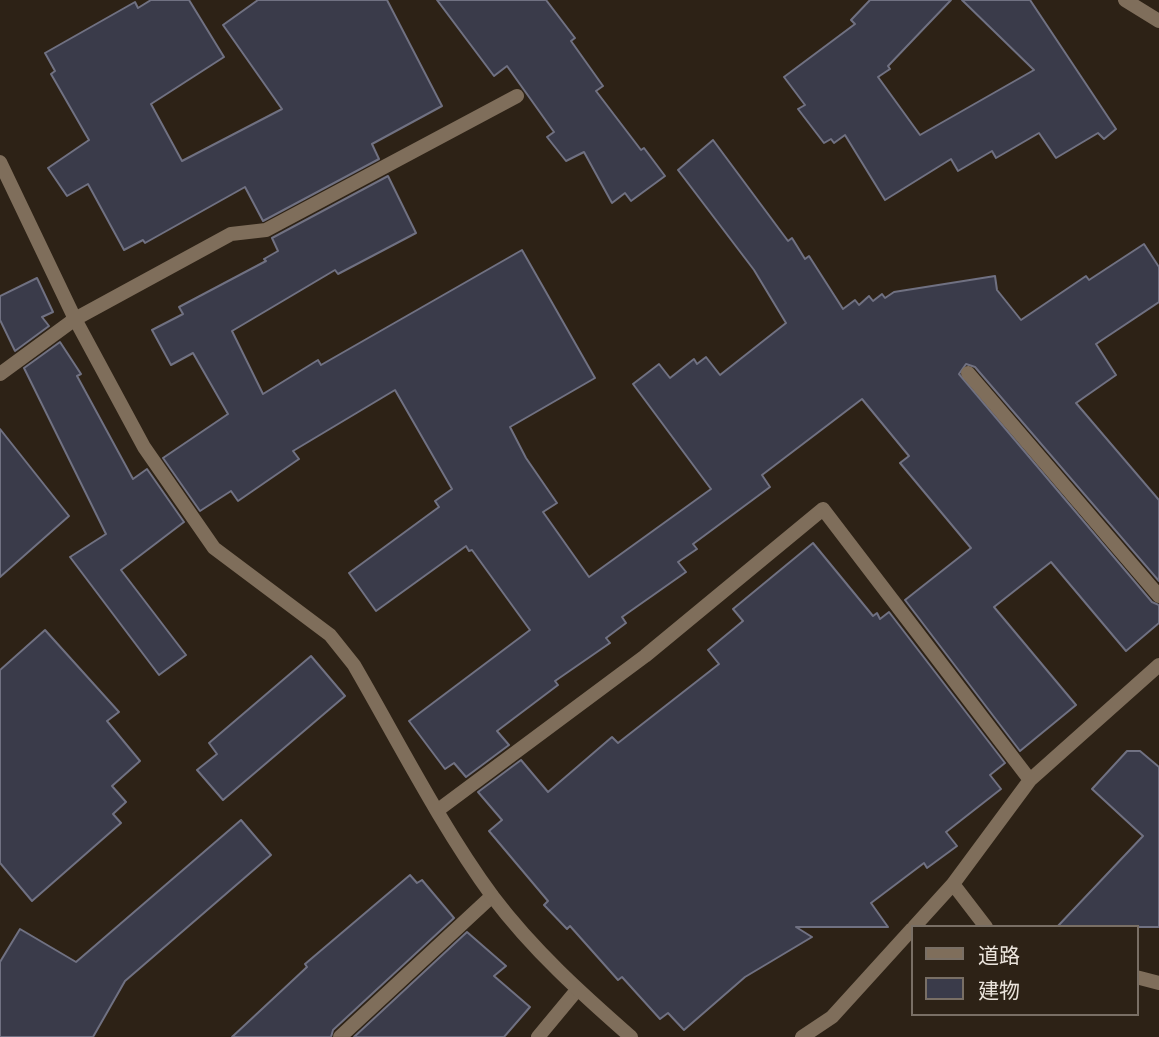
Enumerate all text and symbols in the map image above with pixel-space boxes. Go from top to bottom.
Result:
legend [911,925,1138,1016]
text: 道路 [978,943,1020,969]
text: 建物 [978,978,1020,1004]

